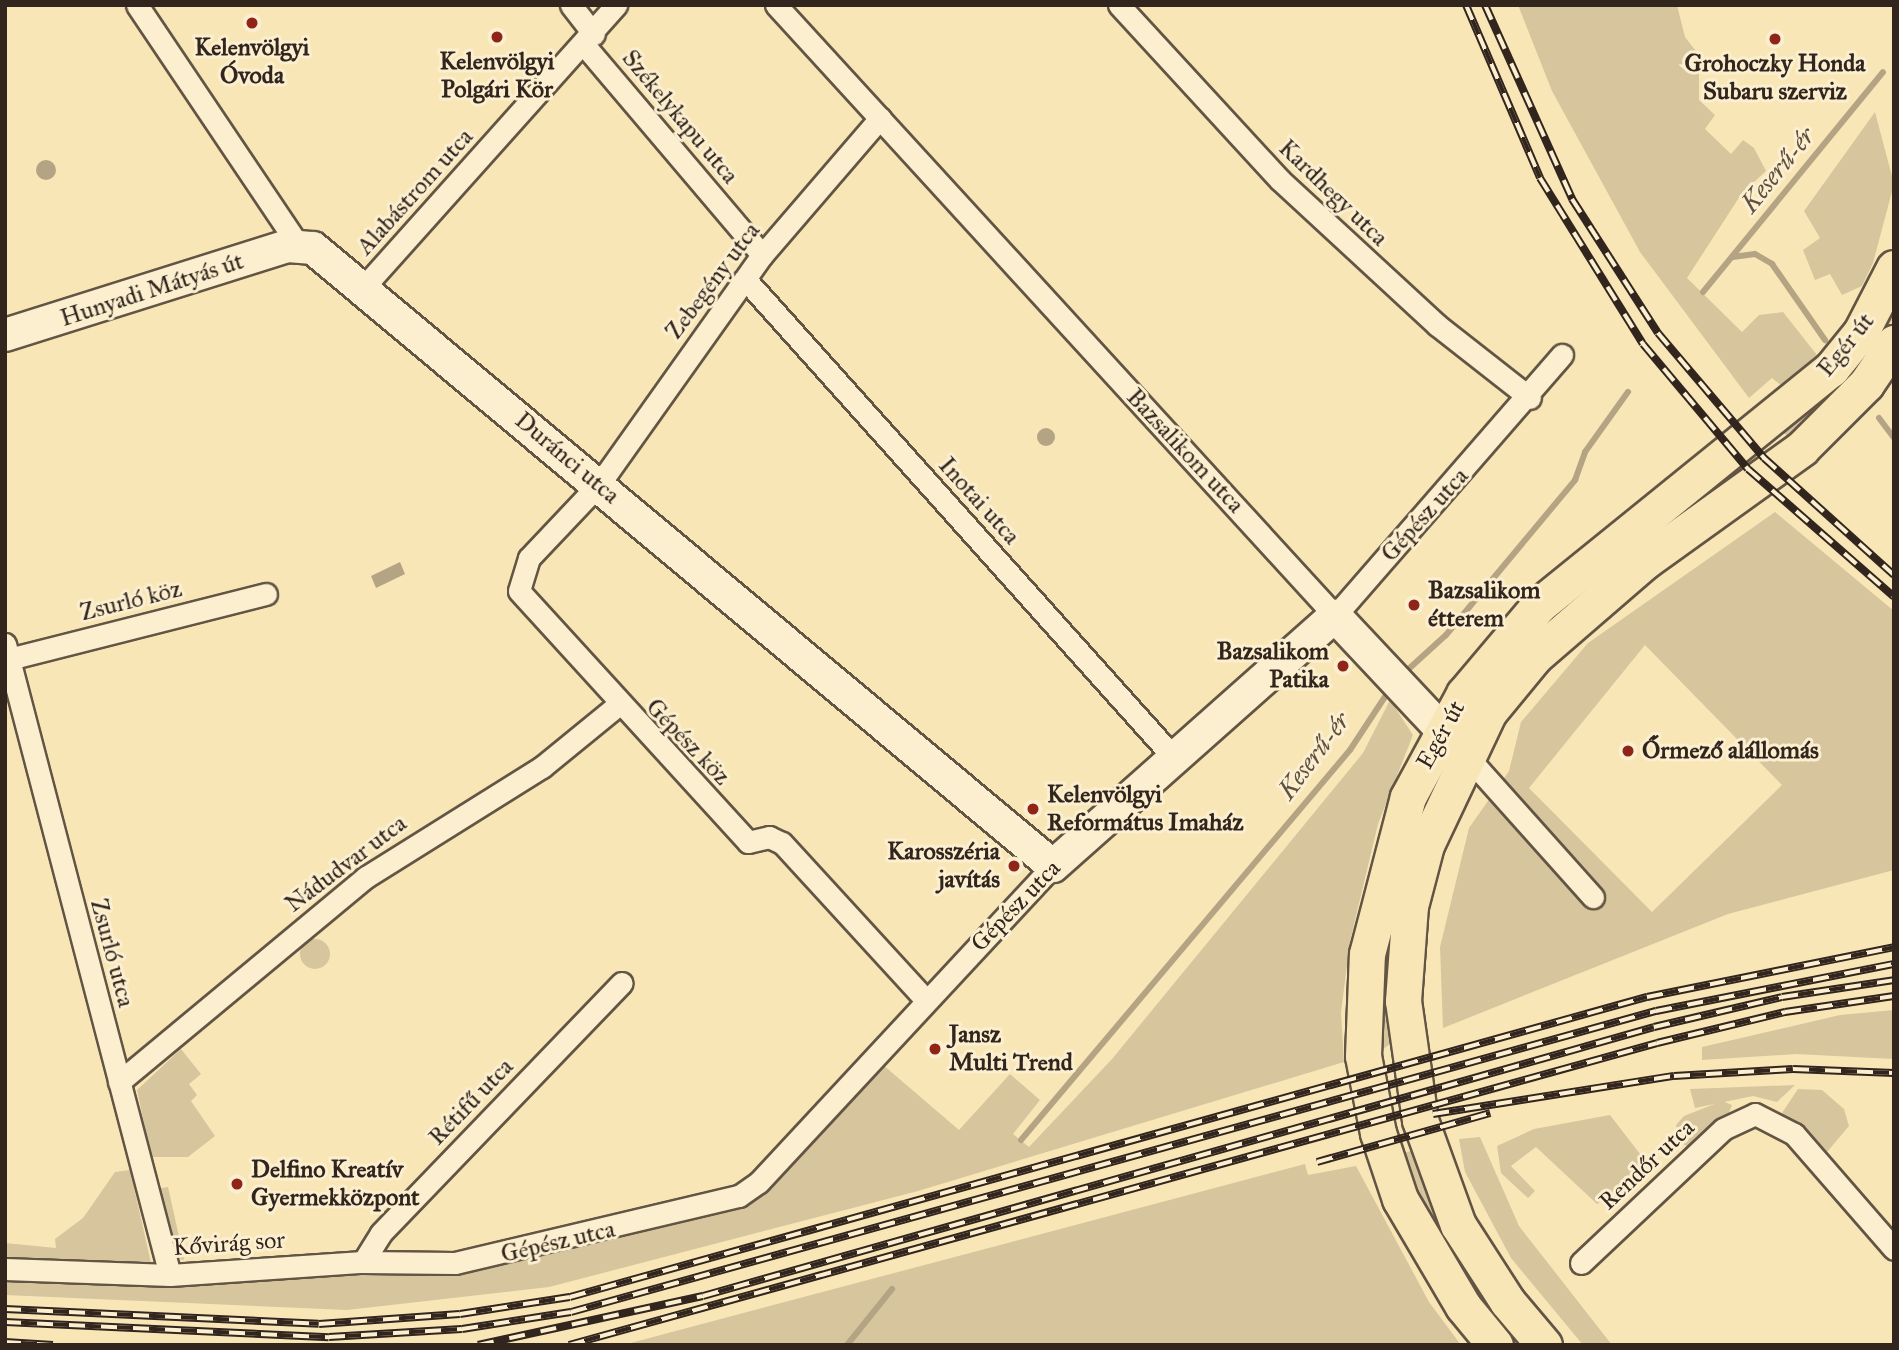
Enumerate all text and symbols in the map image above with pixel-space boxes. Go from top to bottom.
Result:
marker: Kelenvölgyi Óvoda [244,15,260,31]
marker: Kelenvölgyi Polgári Kör [489,29,505,45]
marker: Grohoczky Honda Subaru szerviz [1767,31,1783,47]
place label: Kelenvölgyi Óvoda [195,34,309,90]
street label: Székelykapu utca [616,44,744,190]
place label: Kelenvölgyi Polgári Kör [440,48,554,104]
place label: Grohoczky Honda Subaru szerviz [1685,50,1865,106]
water label: Keserű-ér [1734,121,1822,219]
street label: Alabástrom utca [351,123,479,261]
street label: Kardhegy utca [1272,134,1394,252]
street label: Zebegény utca [660,217,766,345]
street label: Hunyadi Mátyás út [57,247,247,333]
street label: Egér út [1812,307,1880,383]
street label: Bazsalikom utca [1120,383,1250,519]
street label: Duránci utca [509,406,625,510]
street label: Inotai utca [932,451,1026,551]
street label: Gépész utca [1375,462,1475,568]
street label: Zsurló köz [77,575,185,627]
place label: Bazsalikom étterem [1428,577,1540,633]
marker: Bazsalikom étterem [1406,597,1422,613]
place label: Bazsalikom Patika [1217,638,1329,694]
marker: Bazsalikom Patika [1335,658,1351,674]
street label: Gépész köz [640,693,736,791]
street label: Egér út [1411,696,1471,774]
water label: Keserű-ér [1271,706,1357,806]
place label: Őrmező alállomás [1642,737,1819,765]
marker: Őrmező alállomás [1620,743,1636,759]
place label: Kelenvölgyi Református Imaház [1047,781,1244,837]
marker: Kelenvölgyi Református Imaház [1025,801,1041,817]
street label: Nádudvar utca [280,809,412,919]
place label: Karosszéria javítás [887,838,1000,894]
street label: Gépész utca [965,854,1067,958]
marker: Karosszéria javítás [1006,858,1022,874]
street label: Zsurló utca [84,896,140,1010]
place label: Jansz Multi Trend [949,1021,1073,1077]
marker: Jansz Multi Trend [927,1041,943,1057]
street label: Rétifű utca [423,1053,519,1151]
street label: Rendőr utca [1593,1114,1701,1216]
place label: Delfino Kreatív Gyermekközpont [251,1156,420,1212]
marker: Delfino Kreatív Gyermekközpont [229,1176,245,1192]
street label: Gépész utca [498,1215,618,1269]
street label: Kővirág sor [172,1226,286,1262]

